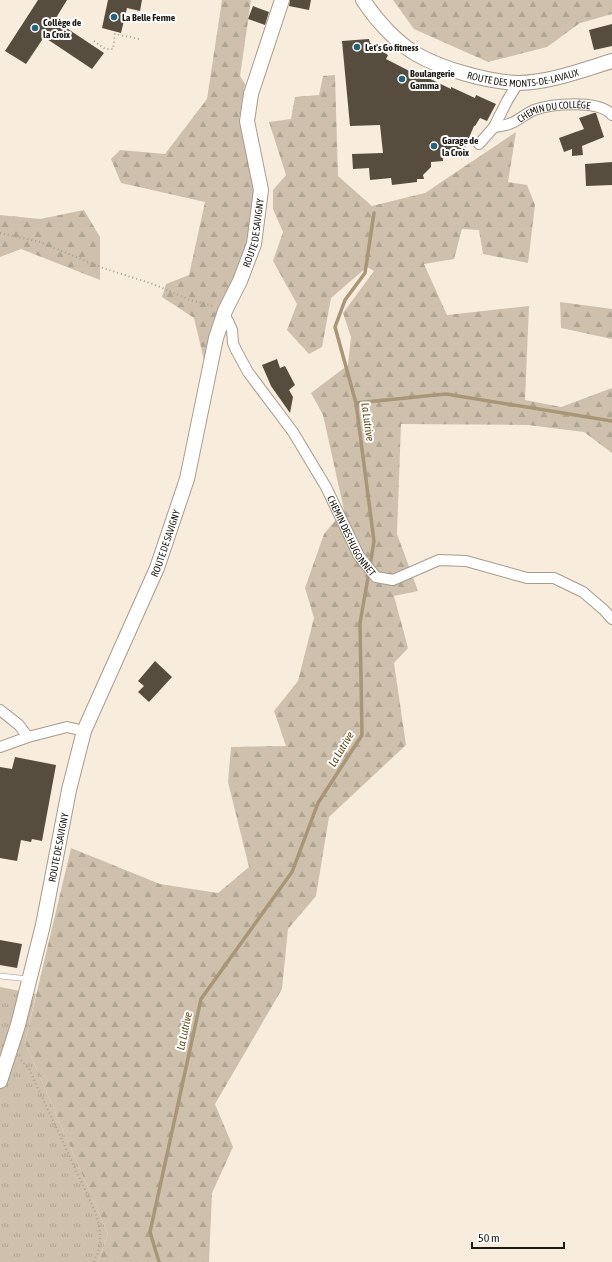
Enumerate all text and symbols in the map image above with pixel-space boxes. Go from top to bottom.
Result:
marker: La Belle Ferme [109,12,119,22]
place label: La Belle Ferme [122,12,176,23]
place label: Collège de la Croix [43,17,82,40]
marker: Collège de la Croix [30,23,40,33]
marker: Let's Go fitness [352,42,362,52]
place label: Let's Go fitness [365,42,419,53]
street label: ROUTE DES MONTS-DE-LAVAUX [466,66,580,89]
place label: Boulangerie Gamma [410,68,455,91]
marker: Boulangerie Gamma [397,74,407,84]
street label: CHEMIN DU COLLÈGE [515,99,592,124]
place label: Garage de la Croix [442,135,479,158]
marker: Garage de la Croix [429,141,439,151]
street label: ROUTE DE SAVIGNY [240,197,265,269]
water label: La Lutrive [359,402,377,442]
street label: CHEMIN DES HUGONNET [325,494,378,578]
street label: ROUTE DE SAVIGNY [148,508,182,578]
water label: La Lutrive [326,729,356,769]
street label: ROUTE DE SAVIGNY [46,811,70,883]
water label: La Lutrive [174,1011,194,1051]
scale bar [472,1224,564,1250]
text: 50 m [478,1231,500,1245]

